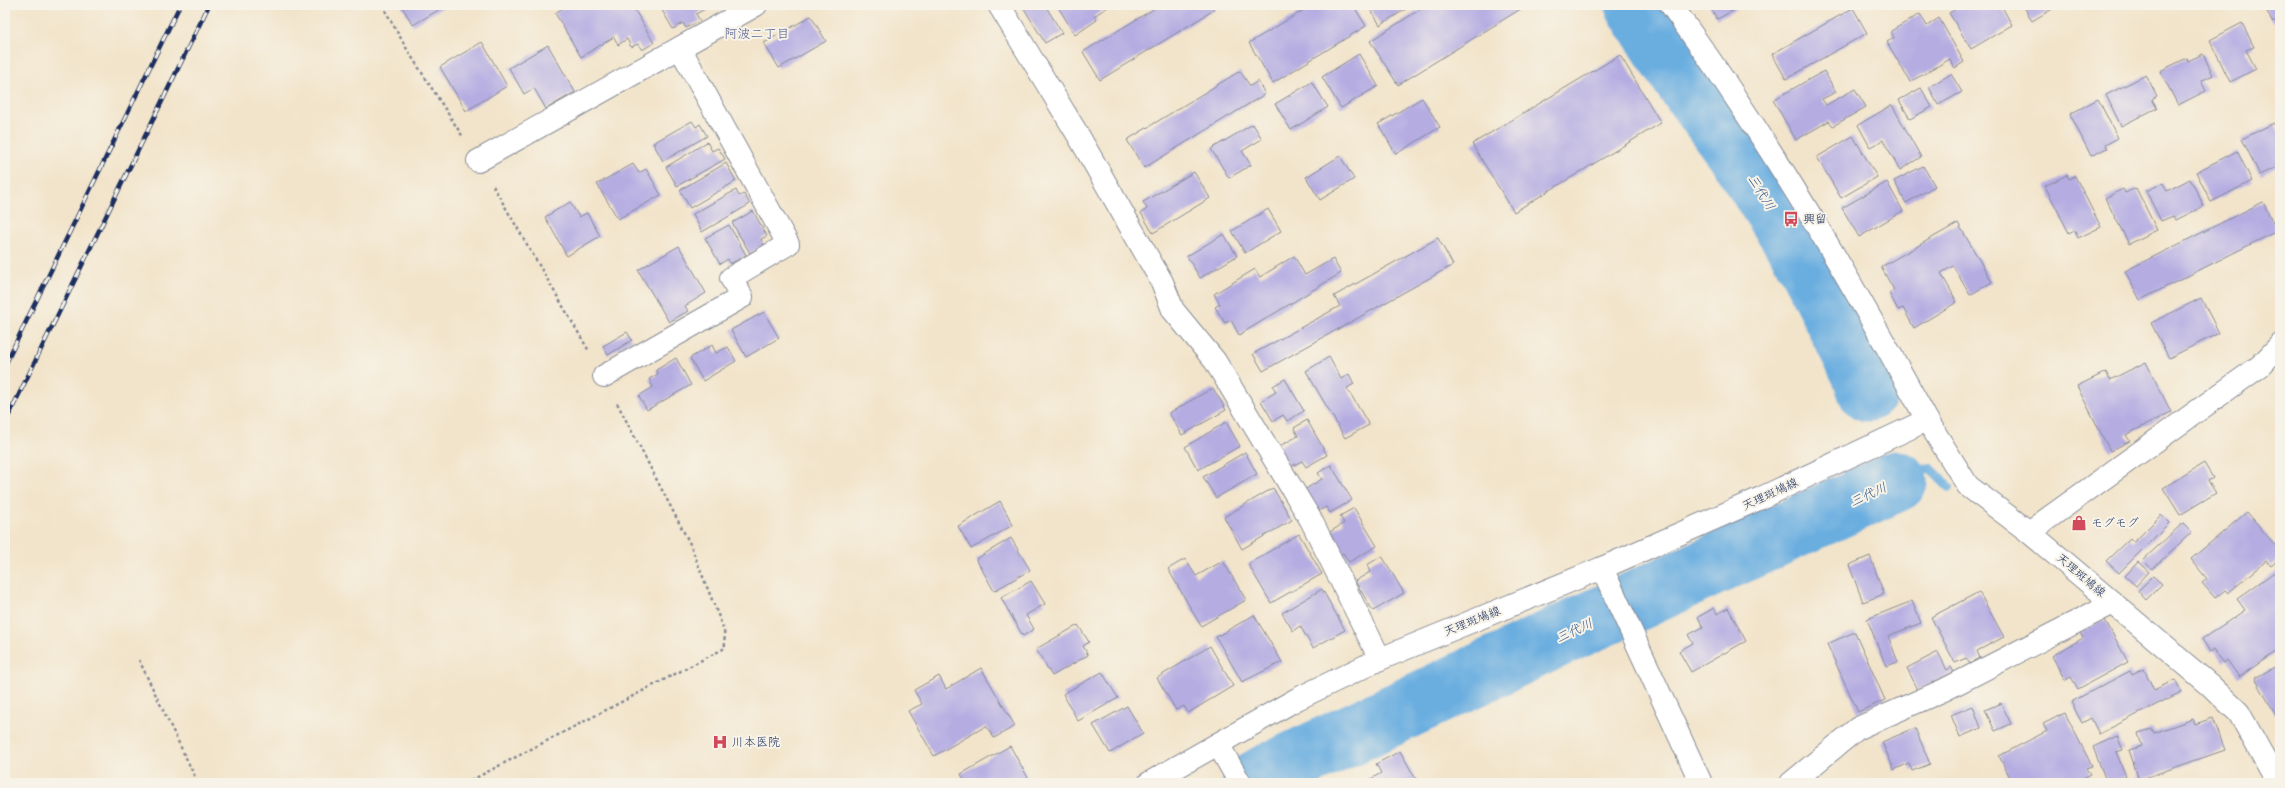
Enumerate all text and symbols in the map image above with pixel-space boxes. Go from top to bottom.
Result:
district label: 阿波二丁目 [724,24,790,45]
water label: 三代川 [1741,171,1780,215]
bus stop icon: 興留 [1782,210,1800,228]
place label: 興留 [1803,210,1827,229]
street label: 天理斑鳩線 [1739,473,1801,516]
water label: 三代川 [1847,478,1891,513]
shop icon: モグモグ [2070,514,2088,532]
place label: モグモグ [2091,514,2139,533]
street label: 天理斑鳩線 [2052,549,2110,602]
street label: 天理斑鳩線 [1441,601,1504,642]
water label: 三代川 [1553,614,1597,649]
hospital icon: 川本医院 [711,733,729,751]
place label: 川本医院 [732,733,780,752]

